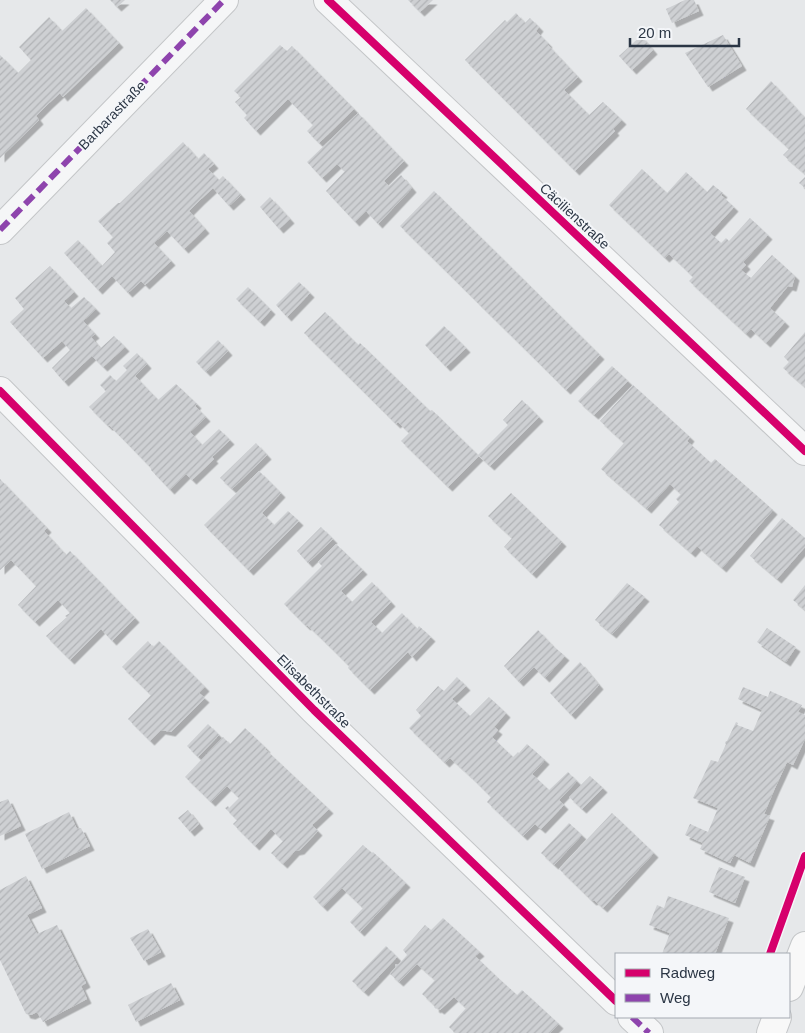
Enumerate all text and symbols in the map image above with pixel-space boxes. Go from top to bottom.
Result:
scale bar [630,15,739,47]
text: 20 m [638,24,671,41]
street label: Barbarastraße [75,77,149,153]
street label: Cäcilienstraße [537,180,613,253]
street label: Elisabethstraße [274,651,354,731]
legend [615,953,790,1018]
text: Radweg [660,964,715,981]
text: Weg [660,989,691,1006]

